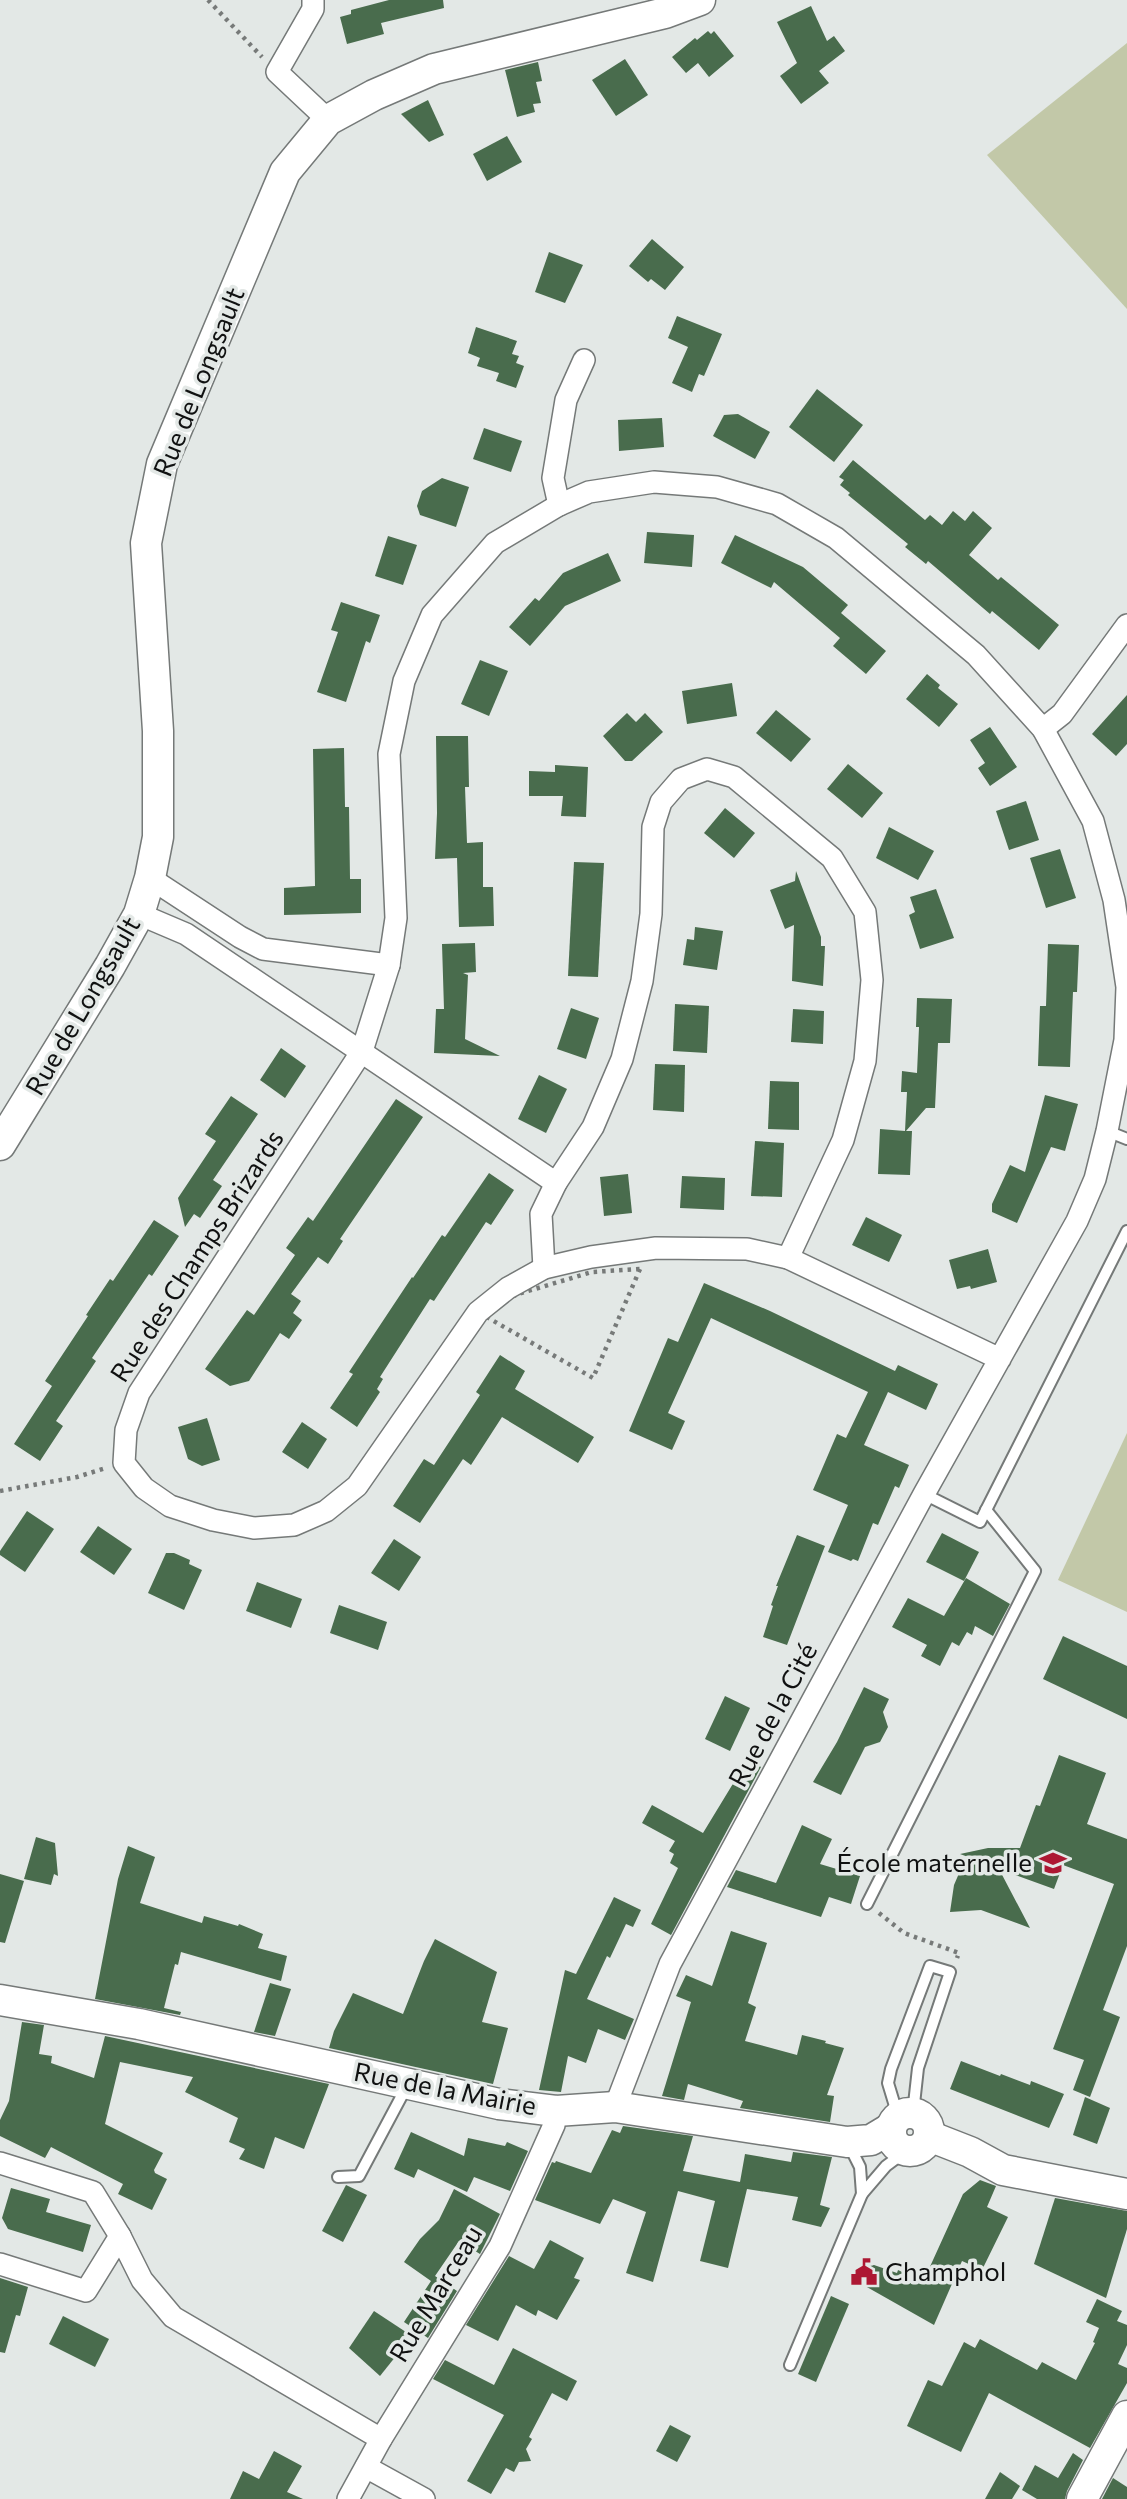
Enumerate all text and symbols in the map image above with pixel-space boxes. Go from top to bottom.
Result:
street label: Rue de Longsault [146,283,250,480]
street label: Rue de Longsault [18,911,145,1100]
street label: Rue des Champs Brizards [103,1123,289,1387]
street label: Rue de la Cité [721,1637,822,1791]
place label: École maternelle [836,1846,1032,1877]
school or university icon: École maternelle [1038,1848,1068,1878]
street label: Rue de la Mairie [351,2055,539,2120]
street label: Rue Marceau [382,2220,487,2367]
place label: Champhol [885,2255,1006,2286]
public building icon: Champhol [849,2257,879,2287]

